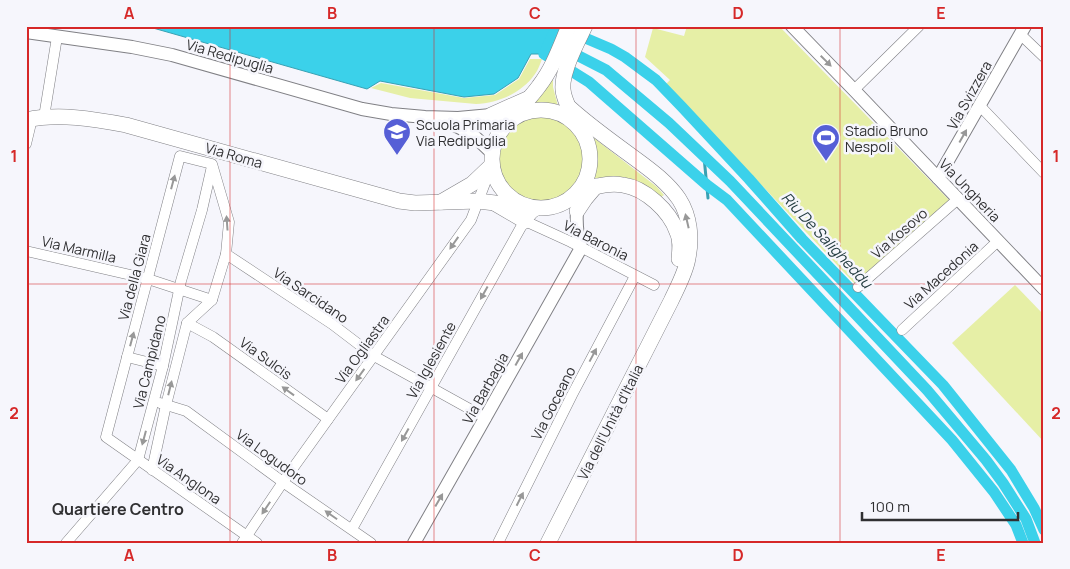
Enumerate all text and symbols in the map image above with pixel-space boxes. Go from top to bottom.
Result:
text: A [124,2,135,24]
text: B [327,2,337,24]
text: C [529,2,541,24]
text: D [732,2,744,24]
text: E [936,2,946,24]
street label: Via Redipuglia [184,34,276,78]
one-way arrow [820,55,832,67]
street label: Via Svizzera [942,57,996,133]
place label: Scuola Primaria Via Redipuglia [416,115,515,150]
school or university icon: Scuola Primaria Via Redipuglia [382,117,412,156]
place label: Stadio Bruno Nespoli [845,121,928,156]
sports icon: Stadio Bruno Nespoli [811,123,841,162]
one-way arrow [959,129,967,144]
street label: Via Roma [203,138,265,172]
text: 1 [10,145,18,167]
text: 1 [1052,145,1060,167]
street label: Via Ungheria [935,154,1005,226]
one-way arrow [169,174,177,190]
water label: Riu De Saligheddu [777,187,878,293]
street label: Via Kosovo [867,203,931,263]
one-way arrow [683,212,691,228]
one-way arrow [223,215,231,231]
street label: Via Baronia [560,215,632,265]
street label: Via Marmilla [40,231,118,267]
street label: Via della Giara [113,232,155,322]
one-way arrow [449,236,459,250]
street label: Via Macedonia [900,237,982,313]
street label: Via Sarcidano [270,263,352,327]
one-way arrow [480,286,488,301]
street label: Via Ogliastra [331,311,393,387]
street label: Via Campidano [128,313,170,411]
street label: Via Iglesiente [402,318,460,402]
one-way arrow [128,332,136,347]
street label: Via Sulcis [236,333,296,383]
one-way arrow [589,348,598,361]
street label: Via Barbagia [458,349,512,427]
one-way arrow [514,352,523,366]
street label: Via dell'Unità d'Italia [573,361,647,483]
street label: Via Goceano [526,363,580,443]
one-way arrow [355,369,365,382]
one-way arrow [167,381,175,396]
one-way arrow [281,386,295,396]
text: 2 [9,402,19,424]
text: 2 [1051,402,1061,424]
street label: Via Logudoro [233,425,311,489]
one-way arrow [400,429,409,442]
one-way arrow [140,431,148,446]
street label: Via Anglona [153,450,225,508]
scale bar [862,489,1019,521]
one-way arrow [516,492,524,506]
one-way arrow [434,494,443,507]
text: 100 m [870,496,910,517]
district label: Quartiere Centro [52,498,184,520]
one-way arrow [261,501,271,514]
one-way arrow [324,510,337,520]
text: A [124,544,135,566]
text: B [327,544,337,566]
text: C [529,544,541,566]
text: D [732,544,744,566]
text: E [936,544,946,566]

